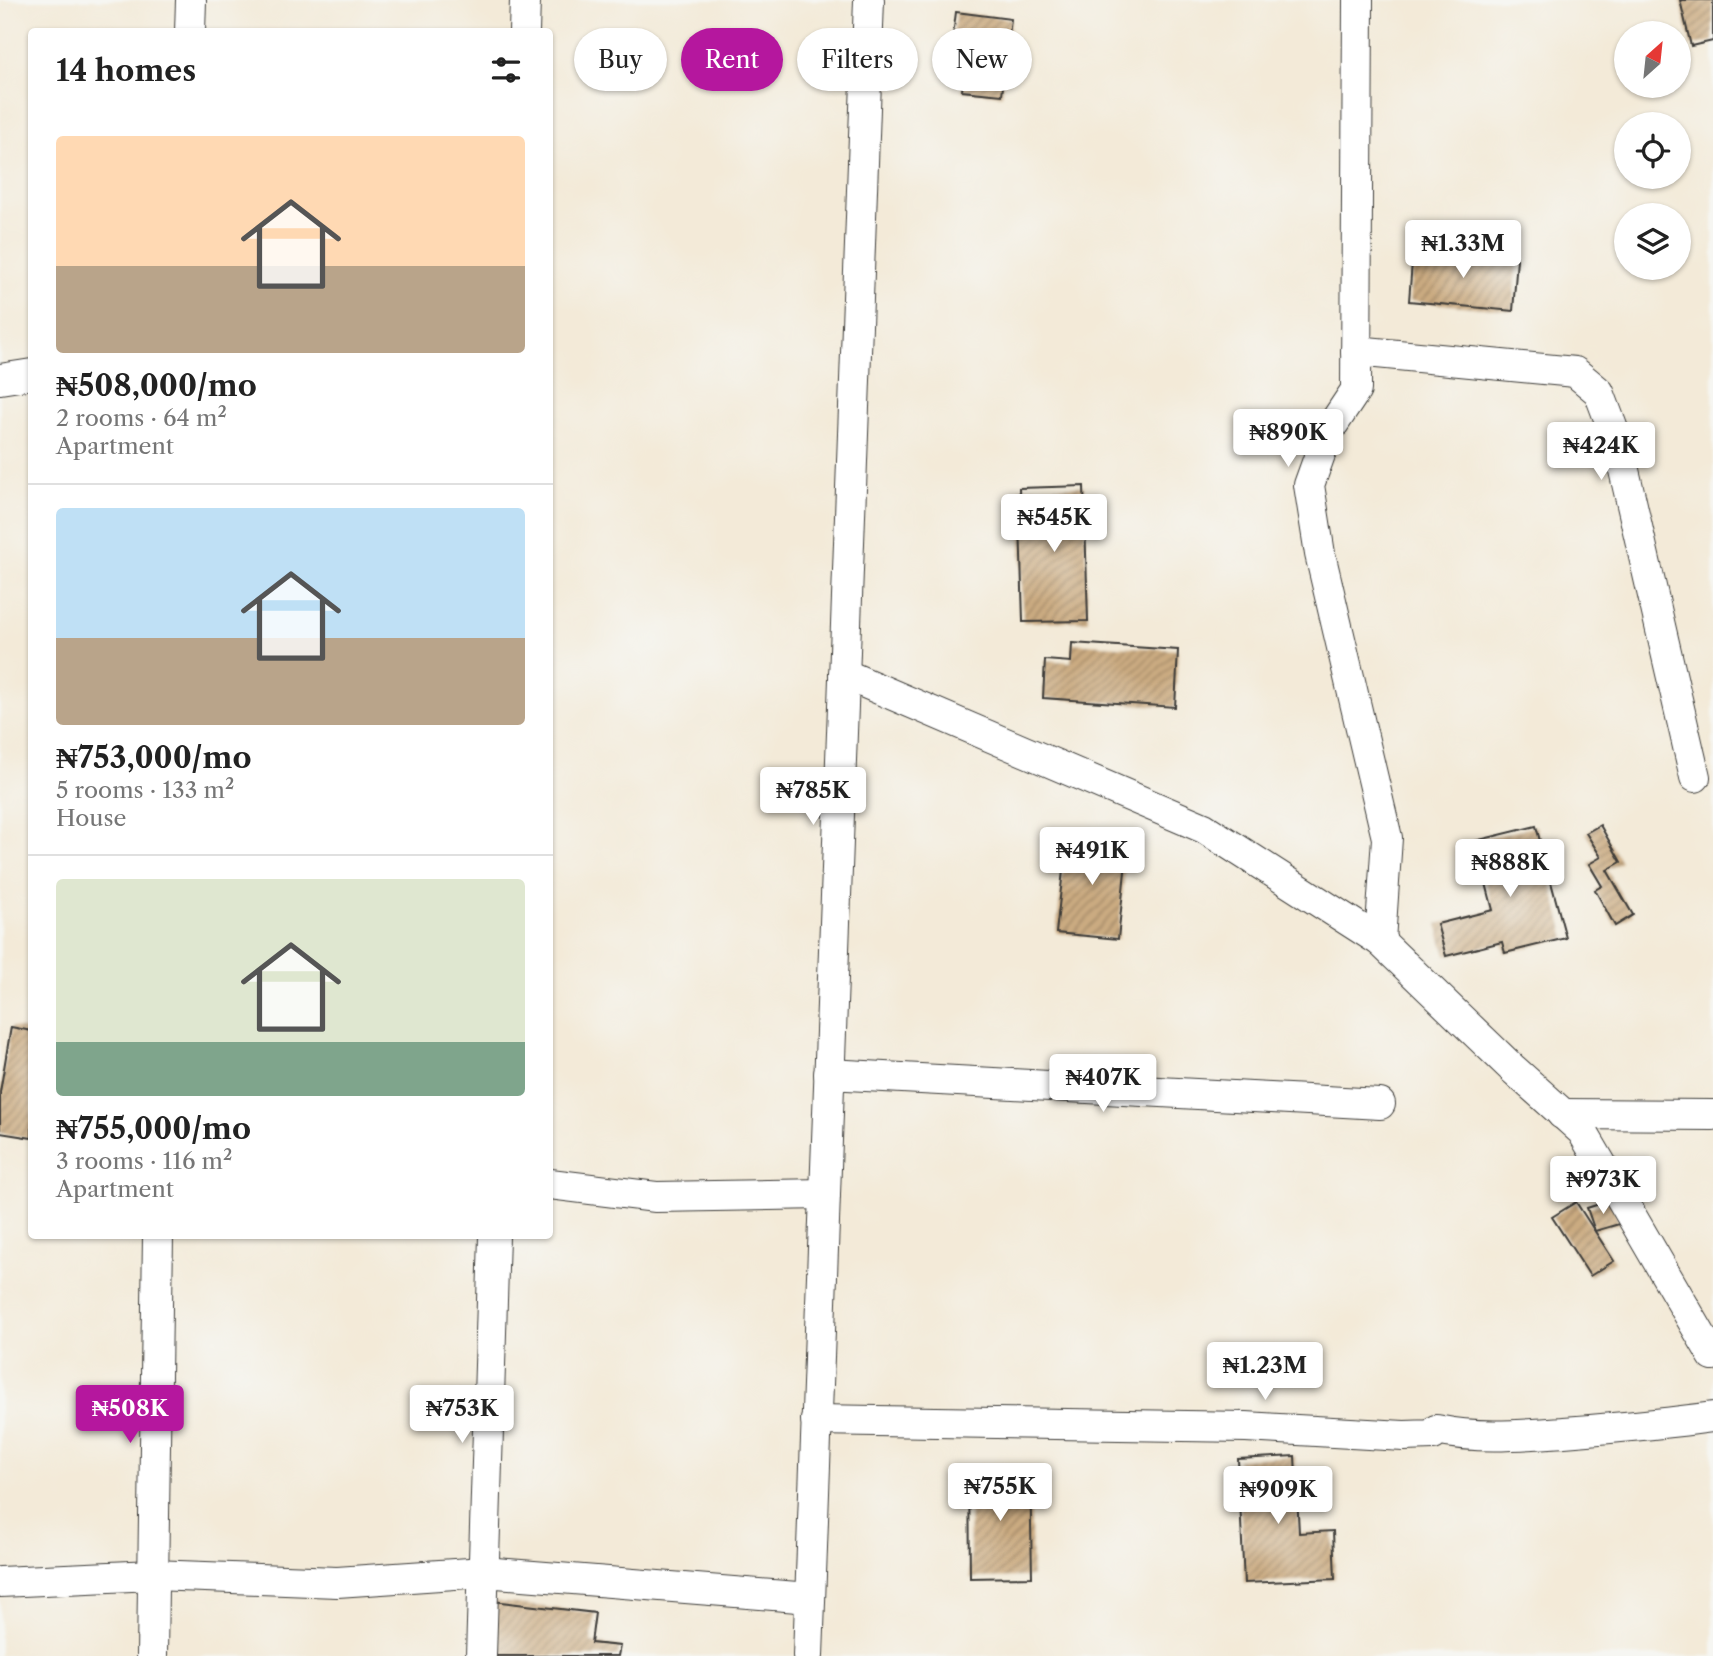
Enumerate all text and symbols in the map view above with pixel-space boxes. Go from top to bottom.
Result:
north arrow [1614,21,1690,98]
map controls [1614,21,1691,280]
chip: Buy [574,28,667,91]
chip: Rent [681,28,783,91]
chip: Filters [797,28,918,91]
chip: New [932,28,1032,91]
icon: filters [487,51,525,89]
text: 14 homes [56,52,196,89]
button: locate [1614,112,1691,189]
icon: home [228,181,354,307]
button: layers [1614,203,1691,280]
pin: ₦1.33M [1406,220,1520,280]
text: ₦1.33M [1421,229,1505,257]
text: ₦508,000/mo [56,367,257,404]
text: 2 rooms · 64 m² [56,404,227,432]
pin: ₦890K [1239,410,1337,469]
text: ₦890K [1249,418,1327,446]
pin: ₦424K [1552,422,1650,482]
text: ₦424K [1563,431,1639,459]
text: Apartment [56,432,174,460]
pin: ₦545K [1005,494,1103,554]
text: ₦545K [1017,503,1091,531]
icon: home [228,553,354,679]
text: ₦753,000/mo [56,739,251,776]
pin: ₦785K [764,768,862,827]
text: 5 rooms · 133 m² [56,776,234,804]
text: ₦785K [776,776,850,804]
text: House [56,804,126,832]
pin: ₦491K [1043,828,1141,887]
text: ₦491K [1056,836,1128,864]
pin: ₦888K [1461,839,1559,899]
text: ₦888K [1471,848,1549,876]
icon: home [228,924,354,1050]
pin: ₦407K [1054,1054,1152,1114]
text: ₦407K [1065,1063,1141,1091]
text: ₦755,000/mo [56,1110,251,1147]
text: 3 rooms · 116 m² [56,1147,232,1175]
pin: ₦973K [1554,1156,1652,1216]
text: ₦973K [1566,1165,1640,1193]
text: Apartment [56,1175,174,1203]
pin: ₦1.23M [1208,1342,1322,1402]
text: ₦1.23M [1223,1351,1307,1379]
pin: ₦508K [81,1386,179,1445]
pin: ₦753K [413,1386,511,1445]
text: ₦508K [92,1394,168,1422]
text: ₦753K [426,1394,498,1422]
pin: ₦755K [951,1464,1049,1523]
pin: ₦909K [1229,1466,1327,1526]
text: ₦755K [964,1472,1036,1500]
text: ₦909K [1239,1475,1317,1503]

